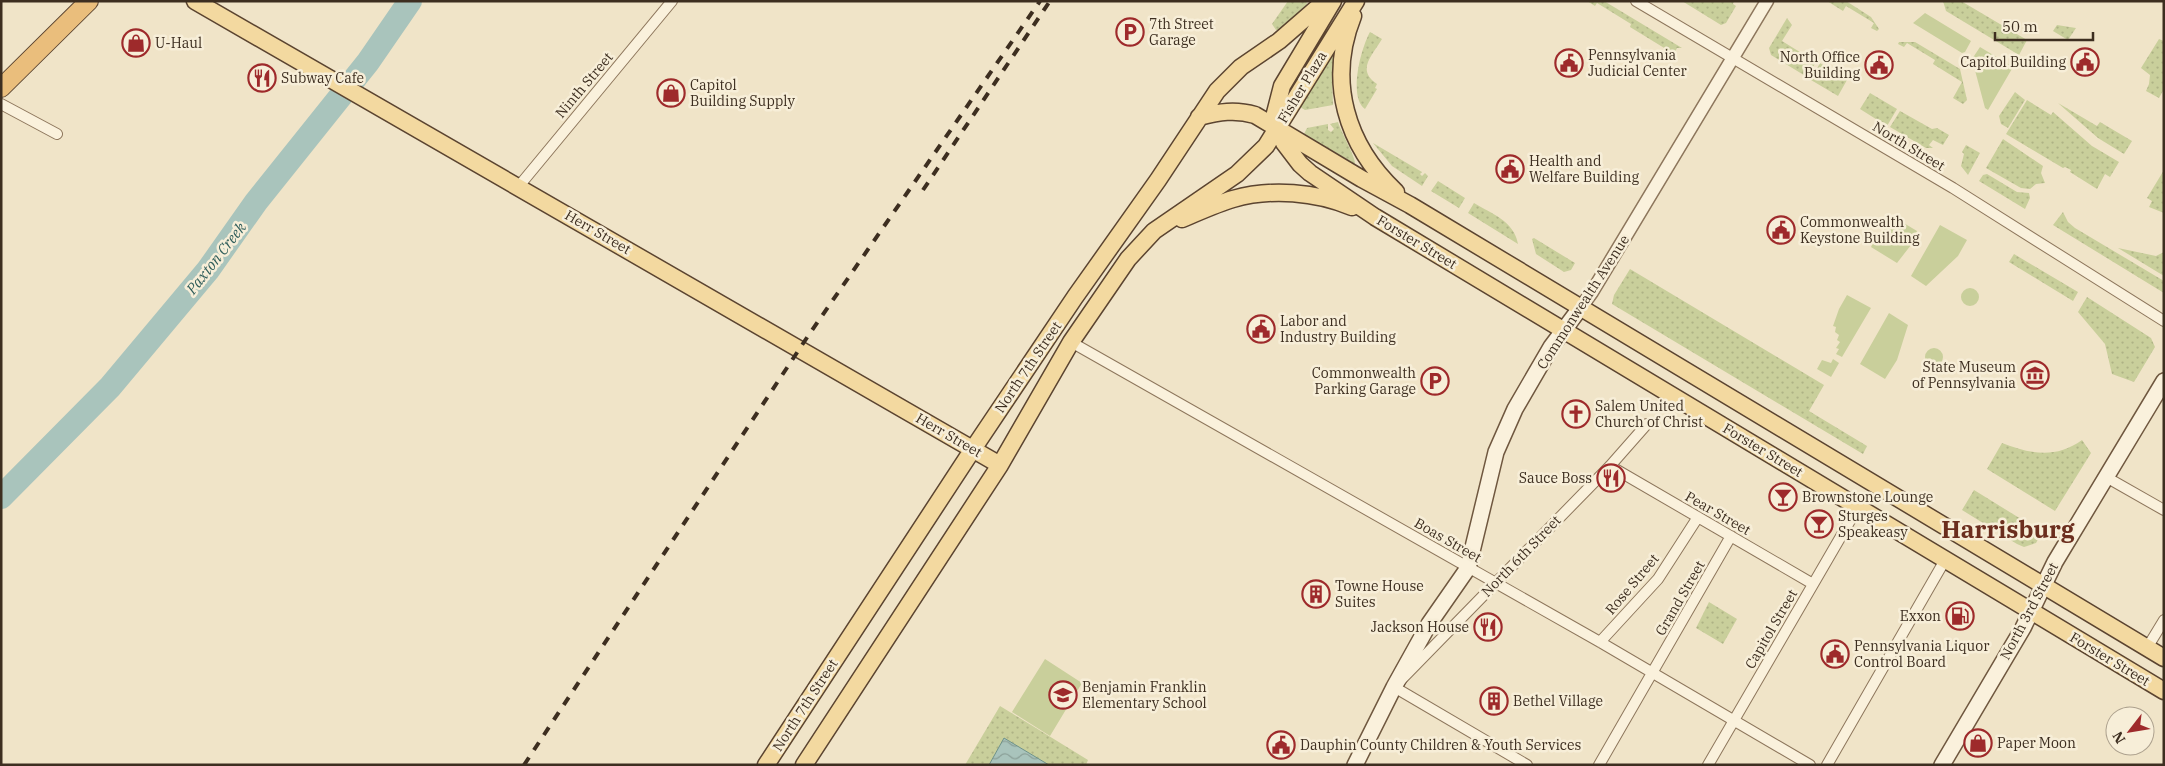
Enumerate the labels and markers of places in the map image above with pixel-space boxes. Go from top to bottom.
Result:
place label: 7th Street Garage [1149,15,1214,49]
parking icon: 7th Street Garage [1115,17,1145,47]
shop icon: U-Haul [121,28,151,58]
place label: U-Haul [155,34,202,52]
place label: Pennsylvania Judicial Center [1588,46,1687,80]
public building icon: Capitol Building [2070,47,2100,77]
public building icon: Pennsylvania Judicial Center [1554,48,1584,78]
place label: North Office Building [1780,48,1860,82]
public building icon: North Office Building [1864,50,1894,80]
place label: Capitol Building [1960,53,2066,71]
restaurant icon: Subway Cafe [247,63,277,93]
place label: Subway Cafe [281,69,364,87]
place label: Capitol Building Supply [690,76,796,110]
shop icon: Capitol Building Supply [656,78,686,108]
place label: Health and Welfare Building [1529,152,1639,186]
public building icon: Health and Welfare Building [1495,154,1525,184]
place label: Commonwealth Keystone Building [1800,213,1920,247]
public building icon: Commonwealth Keystone Building [1766,215,1796,245]
place label: Labor and Industry Building [1280,312,1396,346]
public building icon: Labor and Industry Building [1246,314,1276,344]
place label: State Museum of Pennsylvania [1912,358,2016,392]
museum icon: State Museum of Pennsylvania [2020,360,2050,390]
place label: Commonwealth Parking Garage [1312,364,1416,398]
parking icon: Commonwealth Parking Garage [1420,366,1450,396]
place label: Salem United Church of Christ [1595,397,1703,431]
church icon: Salem United Church of Christ [1561,399,1591,429]
restaurant icon: Sauce Boss [1596,463,1626,493]
place label: Sauce Boss [1519,469,1592,487]
bar icon: Brownstone Lounge [1768,482,1798,512]
place label: Brownstone Lounge [1802,488,1933,506]
place label: Sturges Speakeasy [1838,507,1908,541]
bar icon: Sturges Speakeasy [1804,509,1834,539]
place label: Towne House Suites [1335,577,1424,611]
building icon: Towne House Suites [1301,579,1331,609]
fuel station icon: Exxon [1945,601,1975,631]
place label: Exxon [1900,607,1941,625]
restaurant icon: Jackson House [1473,612,1503,642]
place label: Jackson House [1371,618,1469,636]
place label: Pennsylvania Liquor Control Board [1854,637,1990,671]
public building icon: Pennsylvania Liquor Control Board [1820,639,1850,669]
place label: Benjamin Franklin Elementary School [1082,678,1207,712]
school or university icon: Benjamin Franklin Elementary School [1048,680,1078,710]
building icon: Bethel Village [1479,686,1509,716]
place label: Bethel Village [1513,692,1603,710]
shop icon: Paper Moon [1963,728,1993,758]
public building icon: Dauphin County Children & Youth Services [1266,730,1296,760]
place label: Paper Moon [1997,734,2076,752]
place label: Dauphin County Children & Youth Services [1300,736,1581,754]

